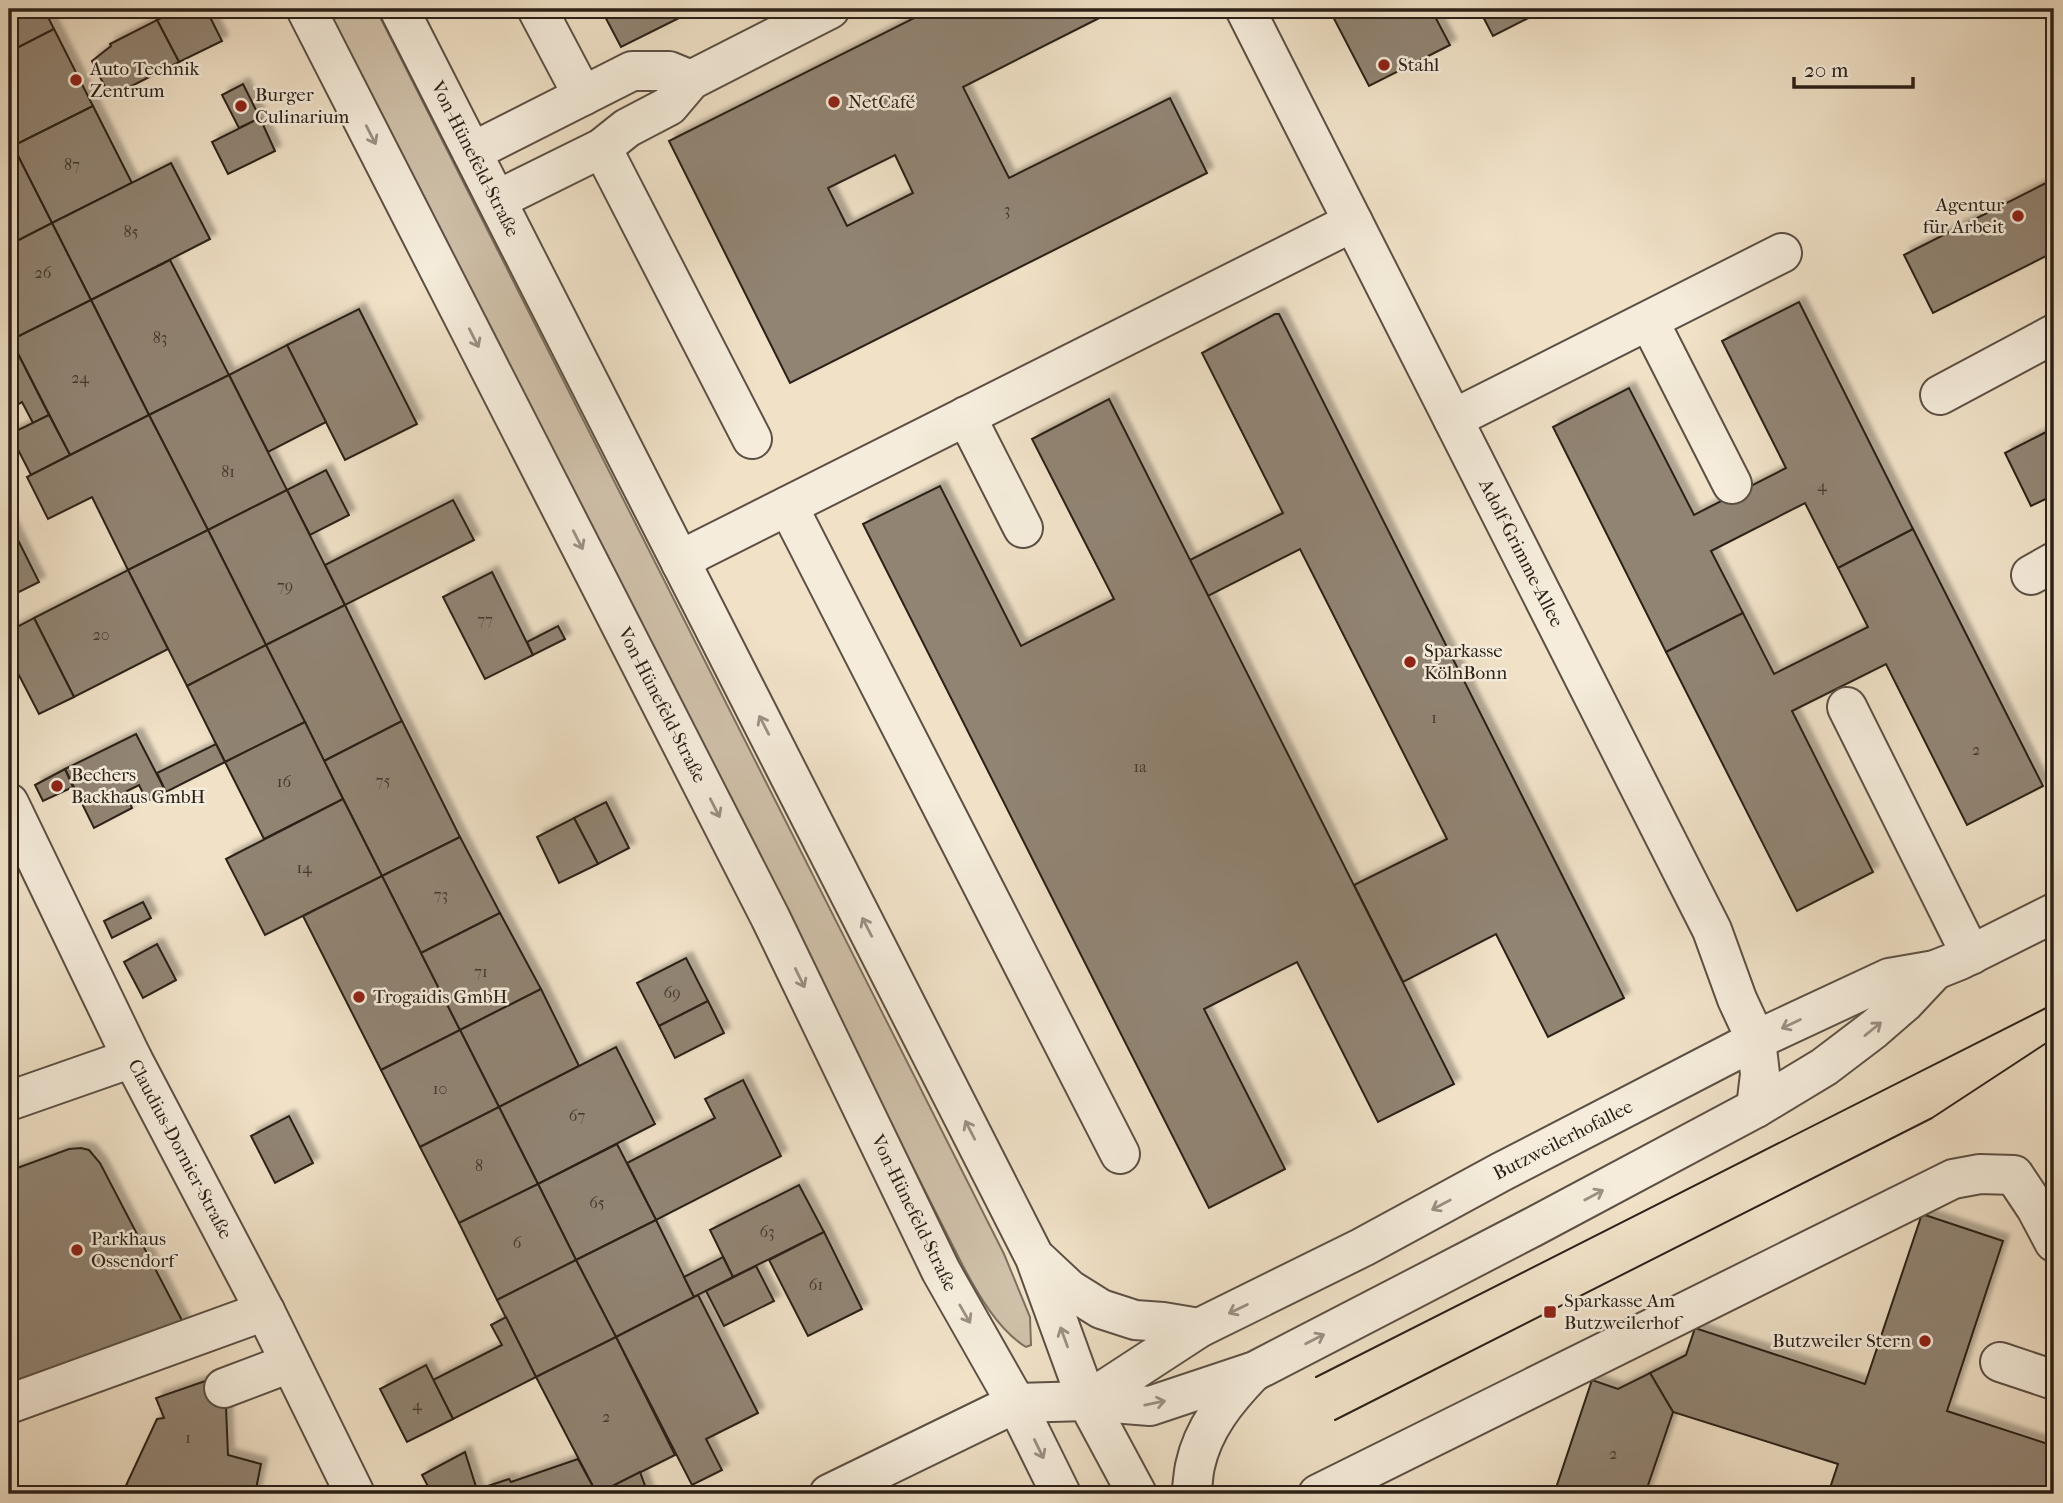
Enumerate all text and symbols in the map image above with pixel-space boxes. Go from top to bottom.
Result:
scale bar [1794,46,1912,90]
place label: Stahl [1398,54,1439,76]
marker: Stahl [1376,57,1392,73]
place label: Auto Technik Zentrum [89,58,200,102]
text: 20 m [1804,58,1849,82]
marker: Auto Technik Zentrum [68,72,84,88]
street label: Von-Hünefeld-Straße [426,77,524,240]
place label: Burger Culinarium [255,84,350,128]
place label: NetCafé [848,91,915,113]
marker: NetCafé [826,94,842,110]
marker: Burger Culinarium [233,98,249,114]
one-way arrow [365,124,378,145]
house number: 87 [64,155,80,174]
place label: Agentur für Arbeit [1923,194,2005,238]
house number: 3 [1004,200,1010,219]
marker: Agentur für Arbeit [2010,208,2026,224]
house number: 85 [124,222,139,241]
house number: 26 [35,263,52,282]
one-way arrow [468,327,482,347]
house number: 83 [153,328,167,347]
house number: 24 [71,368,89,387]
house number: 81 [221,462,235,481]
street label: Adolf-Grimme-Allee [1474,474,1568,631]
house number: 4 [1817,476,1827,495]
one-way arrow [571,529,585,550]
house number: 79 [277,576,293,595]
house number: 77 [477,610,493,629]
street label: Von-Hünefeld-Straße [613,623,711,786]
house number: 20 [92,625,110,644]
place label: Sparkasse KölnBonn [1424,640,1507,684]
marker: Sparkasse KölnBonn [1402,654,1418,670]
house number: 1 [1431,708,1437,727]
one-way arrow [756,715,770,736]
house number: 2 [1972,740,1980,759]
house number: 1a [1133,757,1147,776]
place label: Bechers Backhaus GmbH [71,764,205,808]
house number: 75 [376,771,390,790]
house number: 16 [277,772,291,791]
marker: Bechers Backhaus GmbH [49,778,65,794]
one-way arrow [708,797,722,818]
house number: 14 [296,858,312,877]
house number: 73 [434,885,448,904]
one-way arrow [860,917,873,938]
house number: 71 [474,962,488,981]
one-way arrow [793,967,807,988]
house number: 69 [663,983,681,1002]
place label: Trogaidis GmbH [373,986,507,1008]
marker: Trogaidis GmbH [351,989,367,1005]
one-way arrow [1781,1017,1802,1031]
one-way arrow [1864,1021,1882,1037]
street label: Claudius-Dornier-Straße [123,1055,237,1243]
house number: 10 [433,1079,447,1098]
street label: Butzweilerhofallee [1489,1095,1637,1185]
house number: 67 [569,1106,585,1125]
one-way arrow [963,1120,977,1141]
street label: Von-Hünefeld-Straße [866,1130,962,1295]
house number: 8 [475,1156,483,1175]
one-way arrow [1583,1187,1603,1201]
house number: 65 [589,1193,605,1212]
one-way arrow [1431,1198,1451,1212]
house number: 63 [759,1222,775,1241]
place label: Parkhaus Ossendorf [91,1228,178,1272]
house number: 6 [513,1233,522,1252]
marker: Parkhaus Ossendorf [69,1242,85,1258]
house number: 61 [809,1275,823,1294]
place label: Sparkasse Am Butzweilerhof [1564,1290,1684,1334]
one-way arrow [1228,1302,1249,1316]
one-way arrow [959,1303,972,1324]
marker: Sparkasse Am Butzweilerhof [1542,1304,1558,1320]
one-way arrow [1057,1326,1070,1348]
place label: Butzweiler Stern [1772,1330,1911,1352]
one-way arrow [1304,1332,1325,1346]
marker: Butzweiler Stern [1917,1333,1933,1349]
house number: 4 [412,1395,422,1414]
one-way arrow [1143,1395,1165,1408]
house number: 2 [602,1407,610,1426]
house number: 1 [185,1428,191,1447]
one-way arrow [1032,1438,1046,1458]
house number: 2 [1609,1444,1617,1463]

